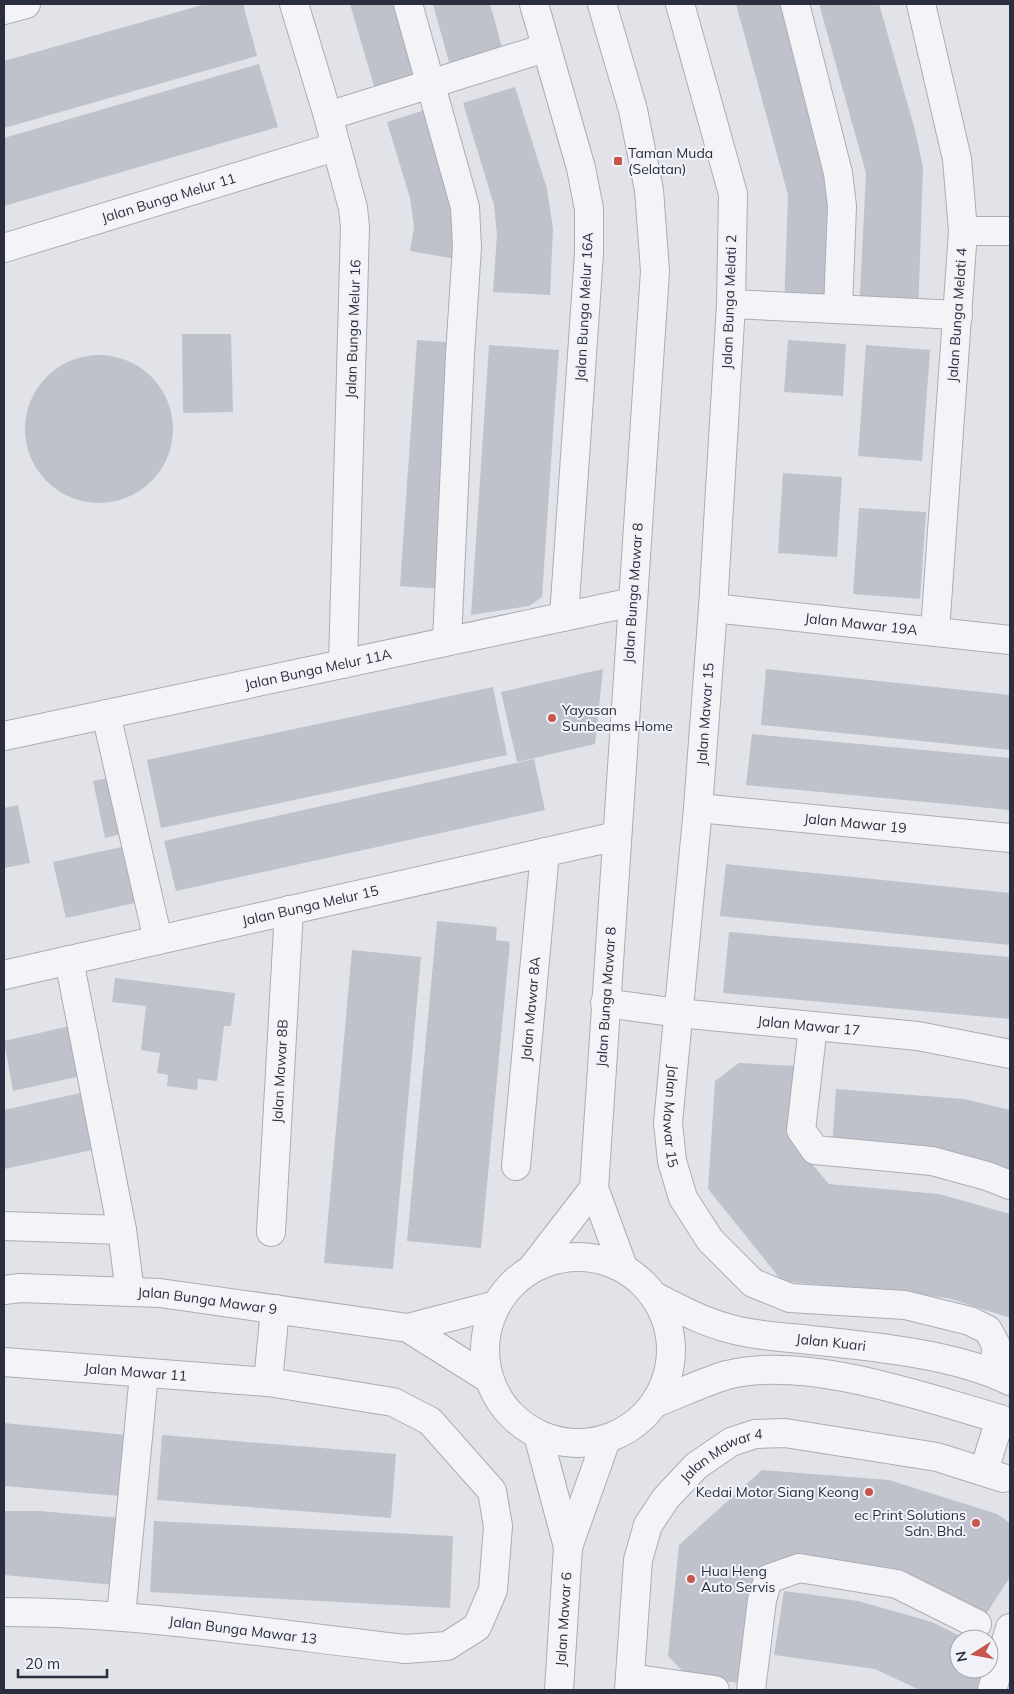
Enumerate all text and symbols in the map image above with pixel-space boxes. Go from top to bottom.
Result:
place label: Taman Muda (Selatan) [628,144,713,178]
marker: Taman Muda (Selatan) [612,155,624,167]
street label: Jalan Bunga Melur 11 [99,169,238,227]
street label: Jalan Bunga Melur 16A [571,231,597,382]
street label: Jalan Bunga Melati 2 [718,234,740,370]
street label: Jalan Bunga Melati 4 [943,247,971,383]
street label: Jalan Bunga Melur 16 [342,259,364,399]
street label: Jalan Bunga Mawar 8 [619,522,647,664]
street label: Jalan Mawar 19A [804,609,919,639]
street label: Jalan Bunga Melur 11A [243,645,394,694]
street label: Jalan Mawar 15 [692,662,718,766]
place label: Yayasan Sunbeams Home [561,701,673,735]
marker: Yayasan Sunbeams Home [546,712,558,724]
street label: Jalan Mawar 19 [803,809,907,837]
street label: Jalan Bunga Melur 15 [240,881,380,930]
street label: Jalan Bunga Mawar 8 [592,926,620,1068]
street label: Jalan Mawar 8A [517,955,544,1062]
street label: Jalan Mawar 17 [757,1012,861,1039]
street label: Jalan Mawar 8B [268,1019,292,1124]
street label: Jalan Mawar 15 [659,1064,682,1170]
street label: Jalan Bunga Mawar 9 [137,1283,278,1318]
street label: Jalan Kuari [795,1330,867,1355]
street label: Jalan Mawar 11 [84,1359,188,1385]
street label: Jalan Mawar 4 [676,1425,763,1486]
place label: Kedai Motor Siang Keong [696,1483,859,1501]
marker: Kedai Motor Siang Keong [863,1486,875,1498]
place label: ec Print Solutions Sdn. Bhd. [854,1506,966,1540]
marker: ec Print Solutions Sdn. Bhd. [970,1517,982,1529]
place label: Hua Heng Auto Servis [701,1562,775,1596]
street label: Jalan Mawar 6 [552,1571,575,1667]
marker: Hua Heng Auto Servis [685,1573,697,1585]
street label: Jalan Bunga Mawar 13 [168,1612,318,1648]
north arrow [949,1629,999,1679]
scale bar [18,1646,106,1678]
text: N [951,1650,971,1663]
text: 20 m [25,1654,60,1673]

